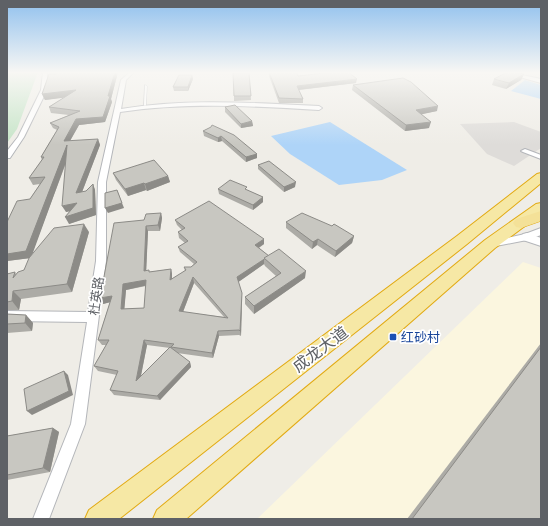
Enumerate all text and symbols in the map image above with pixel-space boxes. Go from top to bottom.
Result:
street label: 杜英路 [85,276,107,316]
street label: 成龙大道 [288,322,351,375]
place label: 红砂村 [401,329,440,345]
marker: 红砂村 [388,332,398,342]

